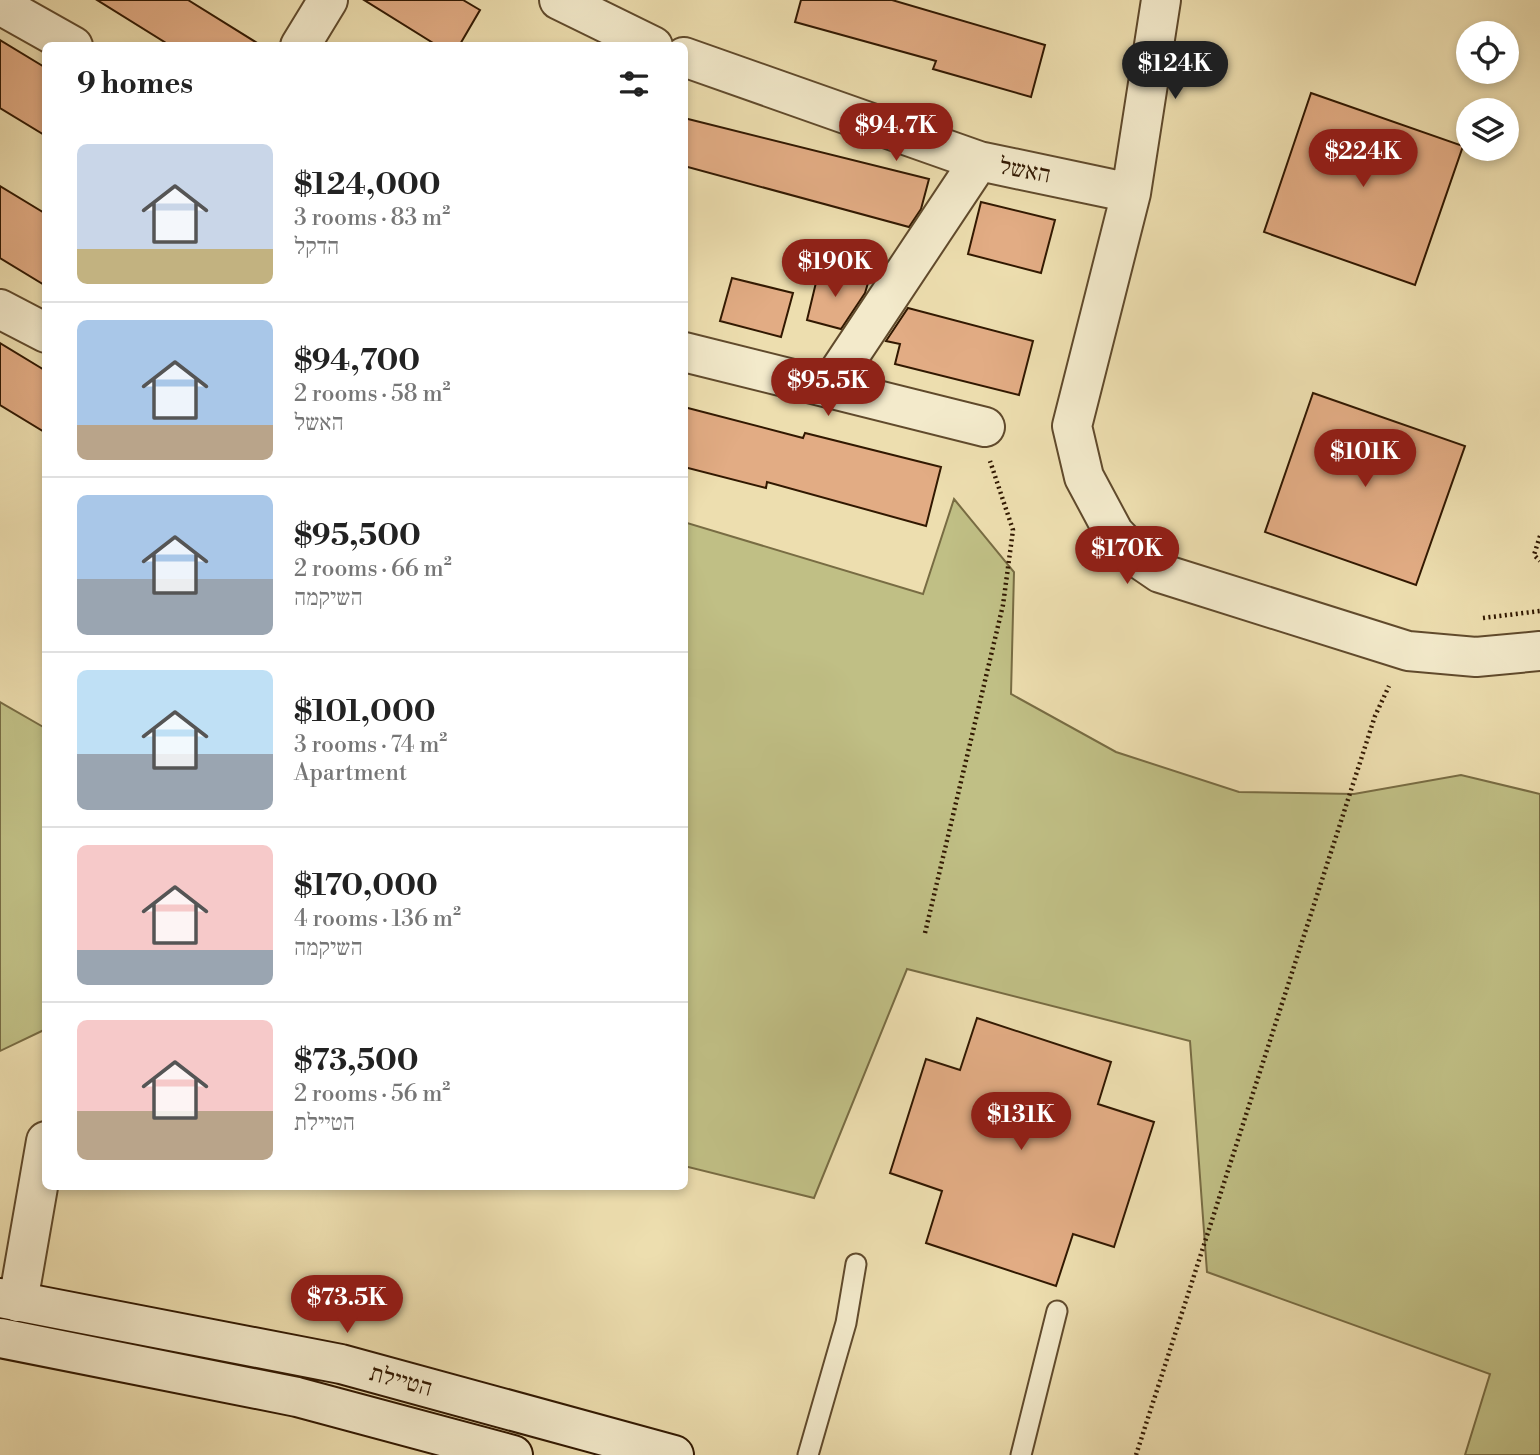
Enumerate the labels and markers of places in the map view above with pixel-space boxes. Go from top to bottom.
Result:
pin: $124K [1126,42,1224,101]
pin: $94.7K [839,104,953,163]
pin: $224K [1314,130,1412,189]
pin: $190K [786,240,884,299]
pin: $95.5K [771,358,885,418]
pin: $101K [1316,430,1414,489]
pin: $170K [1078,526,1176,586]
pin: $131K [972,1092,1070,1152]
pin: $73.5K [290,1276,404,1335]

